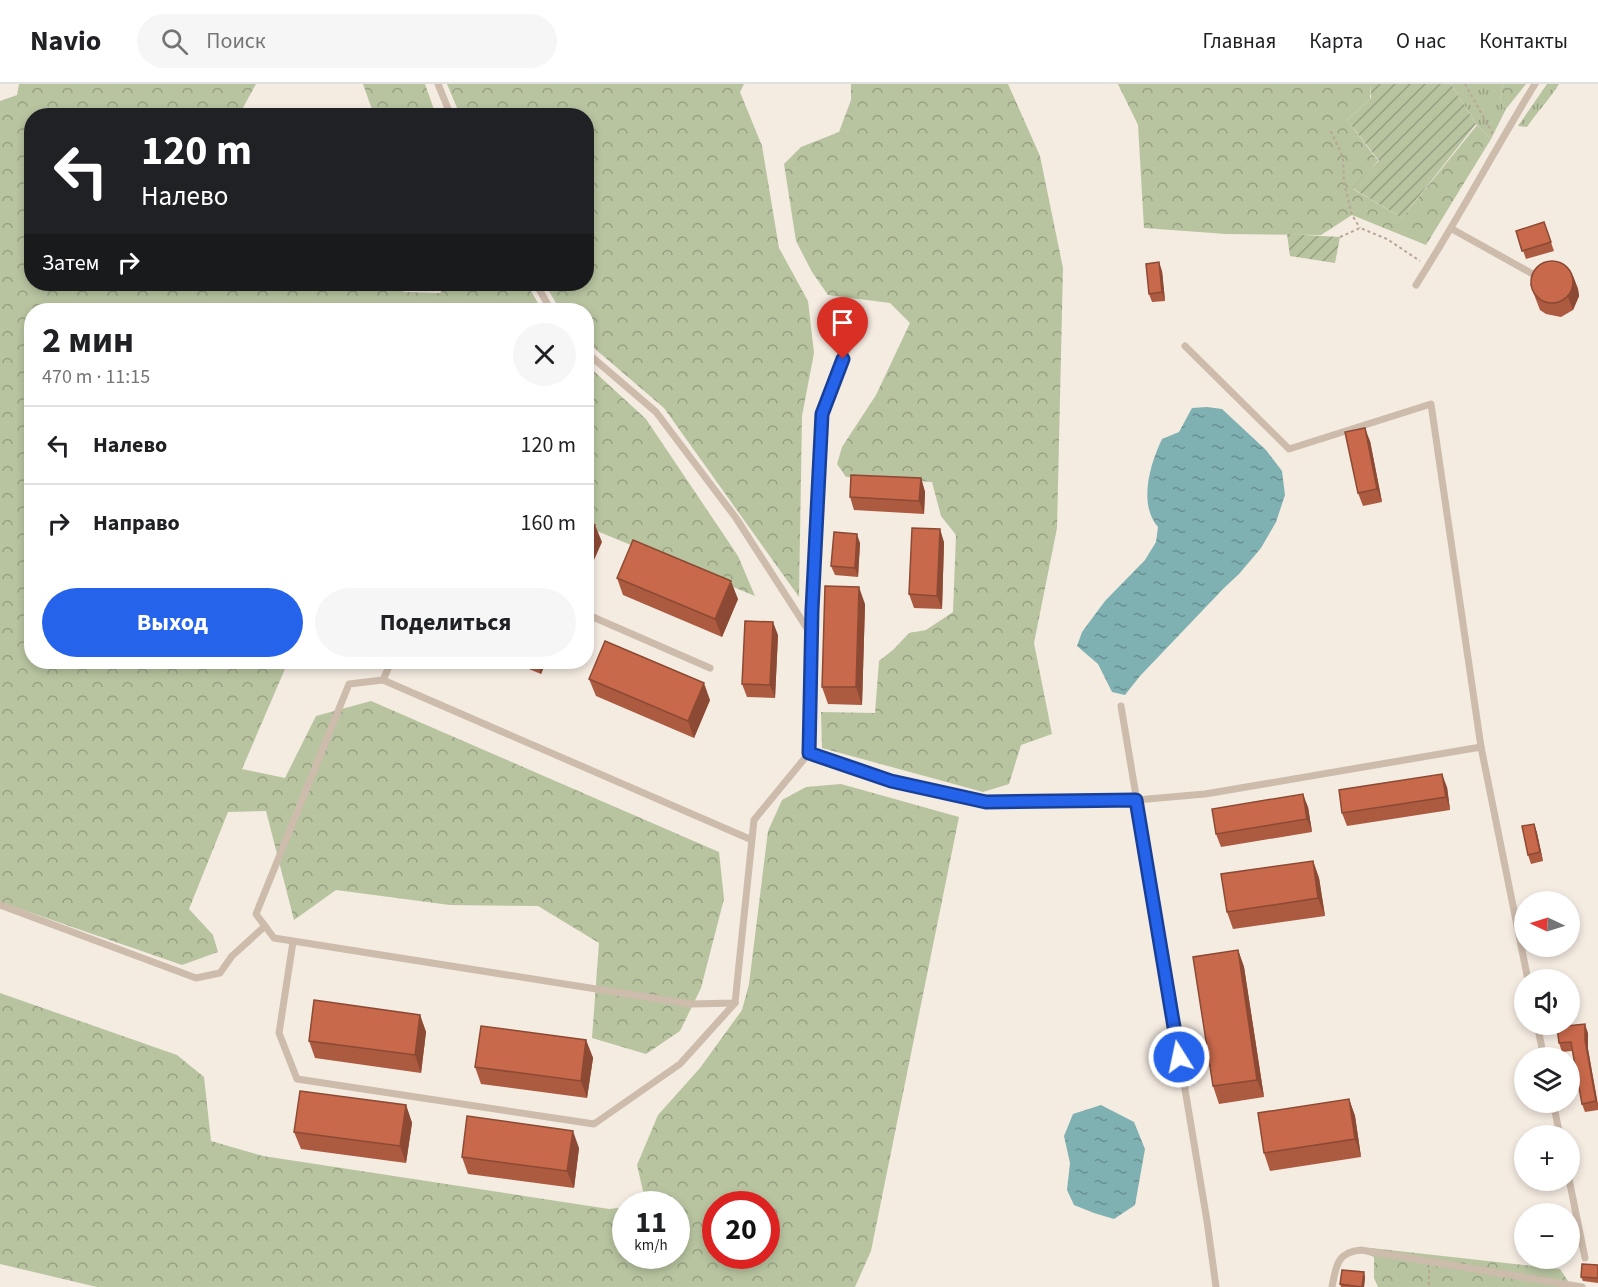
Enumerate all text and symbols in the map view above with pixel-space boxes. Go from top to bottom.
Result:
search box [137,14,557,68]
text: Navio [30,21,101,61]
icon: search [158,25,191,58]
text: Поиск [206,25,266,57]
text: Главная [1203,26,1276,56]
text: Карта [1309,26,1363,56]
text: О нас [1396,26,1446,56]
text: Контакты [1479,26,1568,56]
text: 120 m [141,121,252,181]
icon: left [42,132,120,210]
text: Налево [141,177,228,216]
icon: right [112,246,145,279]
text: Затем [42,247,100,279]
pin [817,297,868,359]
icon: arrive [826,306,859,339]
text: 2 мин [42,315,134,366]
button: close [513,323,576,386]
text: 470 m · 11:15 [42,363,150,391]
icon: left [42,429,75,462]
text: Налево [93,429,167,461]
text: 120 m [521,429,576,461]
icon: right [42,507,75,540]
text: Направо [93,507,180,539]
text: 160 m [521,507,576,539]
button: Выход [42,588,303,657]
button: Поделиться [315,588,576,657]
north arrow [1514,891,1580,957]
map controls [1514,891,1580,1269]
button: sound [1514,969,1580,1035]
position arrow [1147,1025,1211,1089]
button: layers [1514,1047,1580,1113]
button: + [1514,1125,1580,1191]
speed limit sign: 20 [702,1191,780,1269]
text: 11 [635,1201,667,1244]
button: − [1514,1203,1580,1269]
text: km/h [634,1235,668,1256]

